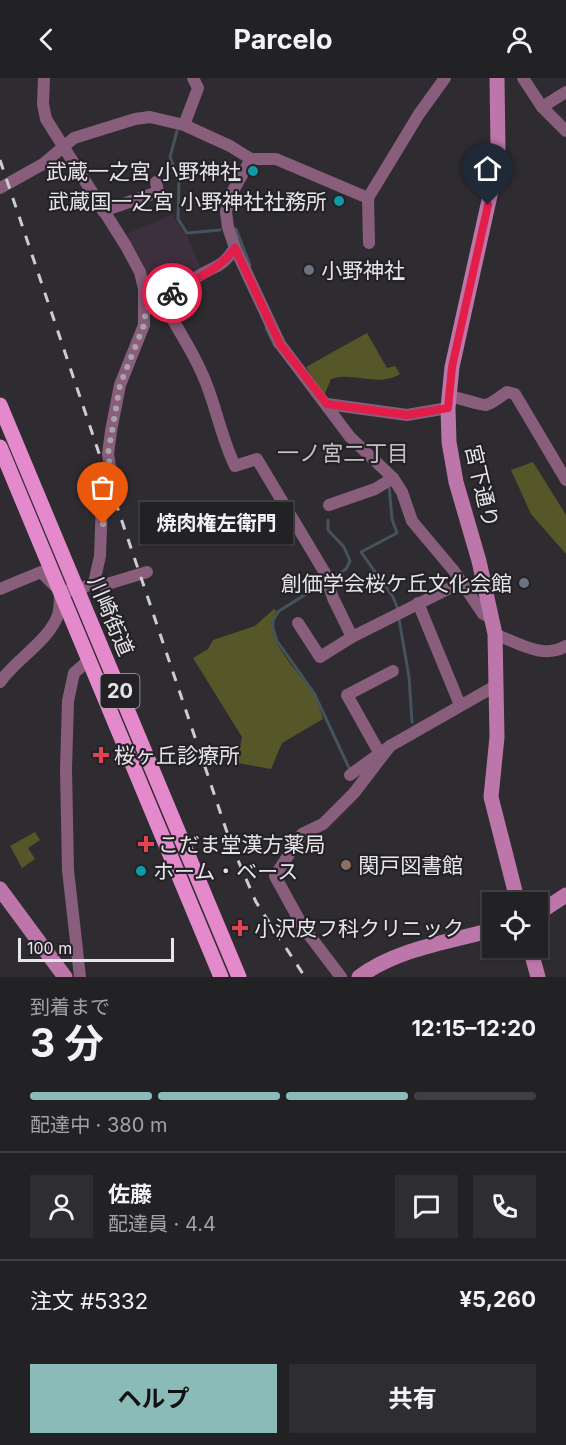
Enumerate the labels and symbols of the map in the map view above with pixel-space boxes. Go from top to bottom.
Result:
pin [462,143,513,205]
place label: 武蔵一之宮 小野神社 [46,159,241,184]
marker: 武蔵一之宮 小野神社 [246,164,260,178]
place label: 武蔵国一之宮 小野神社社務所 [48,189,327,214]
marker: 武蔵国一之宮 小野神社社務所 [332,194,346,208]
place label: 小野神社 [321,258,405,283]
courier [142,263,202,323]
marker: 小野神社 [302,263,316,277]
district label: 一ノ宮二丁目 [277,440,409,466]
street label: 宮下通り [460,442,504,530]
pin [77,462,128,524]
callout: 焼肉権左衛門 [139,503,292,545]
place label: 創価学会桜ケ丘文化会館 [281,571,512,596]
street label: 川崎街道 [83,572,139,660]
marker: 創価学会桜ケ丘文化会館 [517,576,531,590]
road number: 20 [100,674,140,708]
place label: 桜ヶ丘診療所 [114,743,240,768]
marker: 桜ヶ丘診療所 [92,746,110,764]
place label: こだま堂漢方薬局 [158,832,326,857]
marker: こだま堂漢方薬局 [139,837,153,851]
place label: 関戸図書館 [358,853,463,878]
marker: 関戸図書館 [339,858,353,872]
place label: ホーム・ベース [153,859,298,884]
marker: ホーム・ベース [134,864,148,878]
place label: 小沢皮フ科クリニック [254,916,464,941]
marker: 小沢皮フ科クリニック [231,919,249,937]
scale bar [18,935,174,962]

